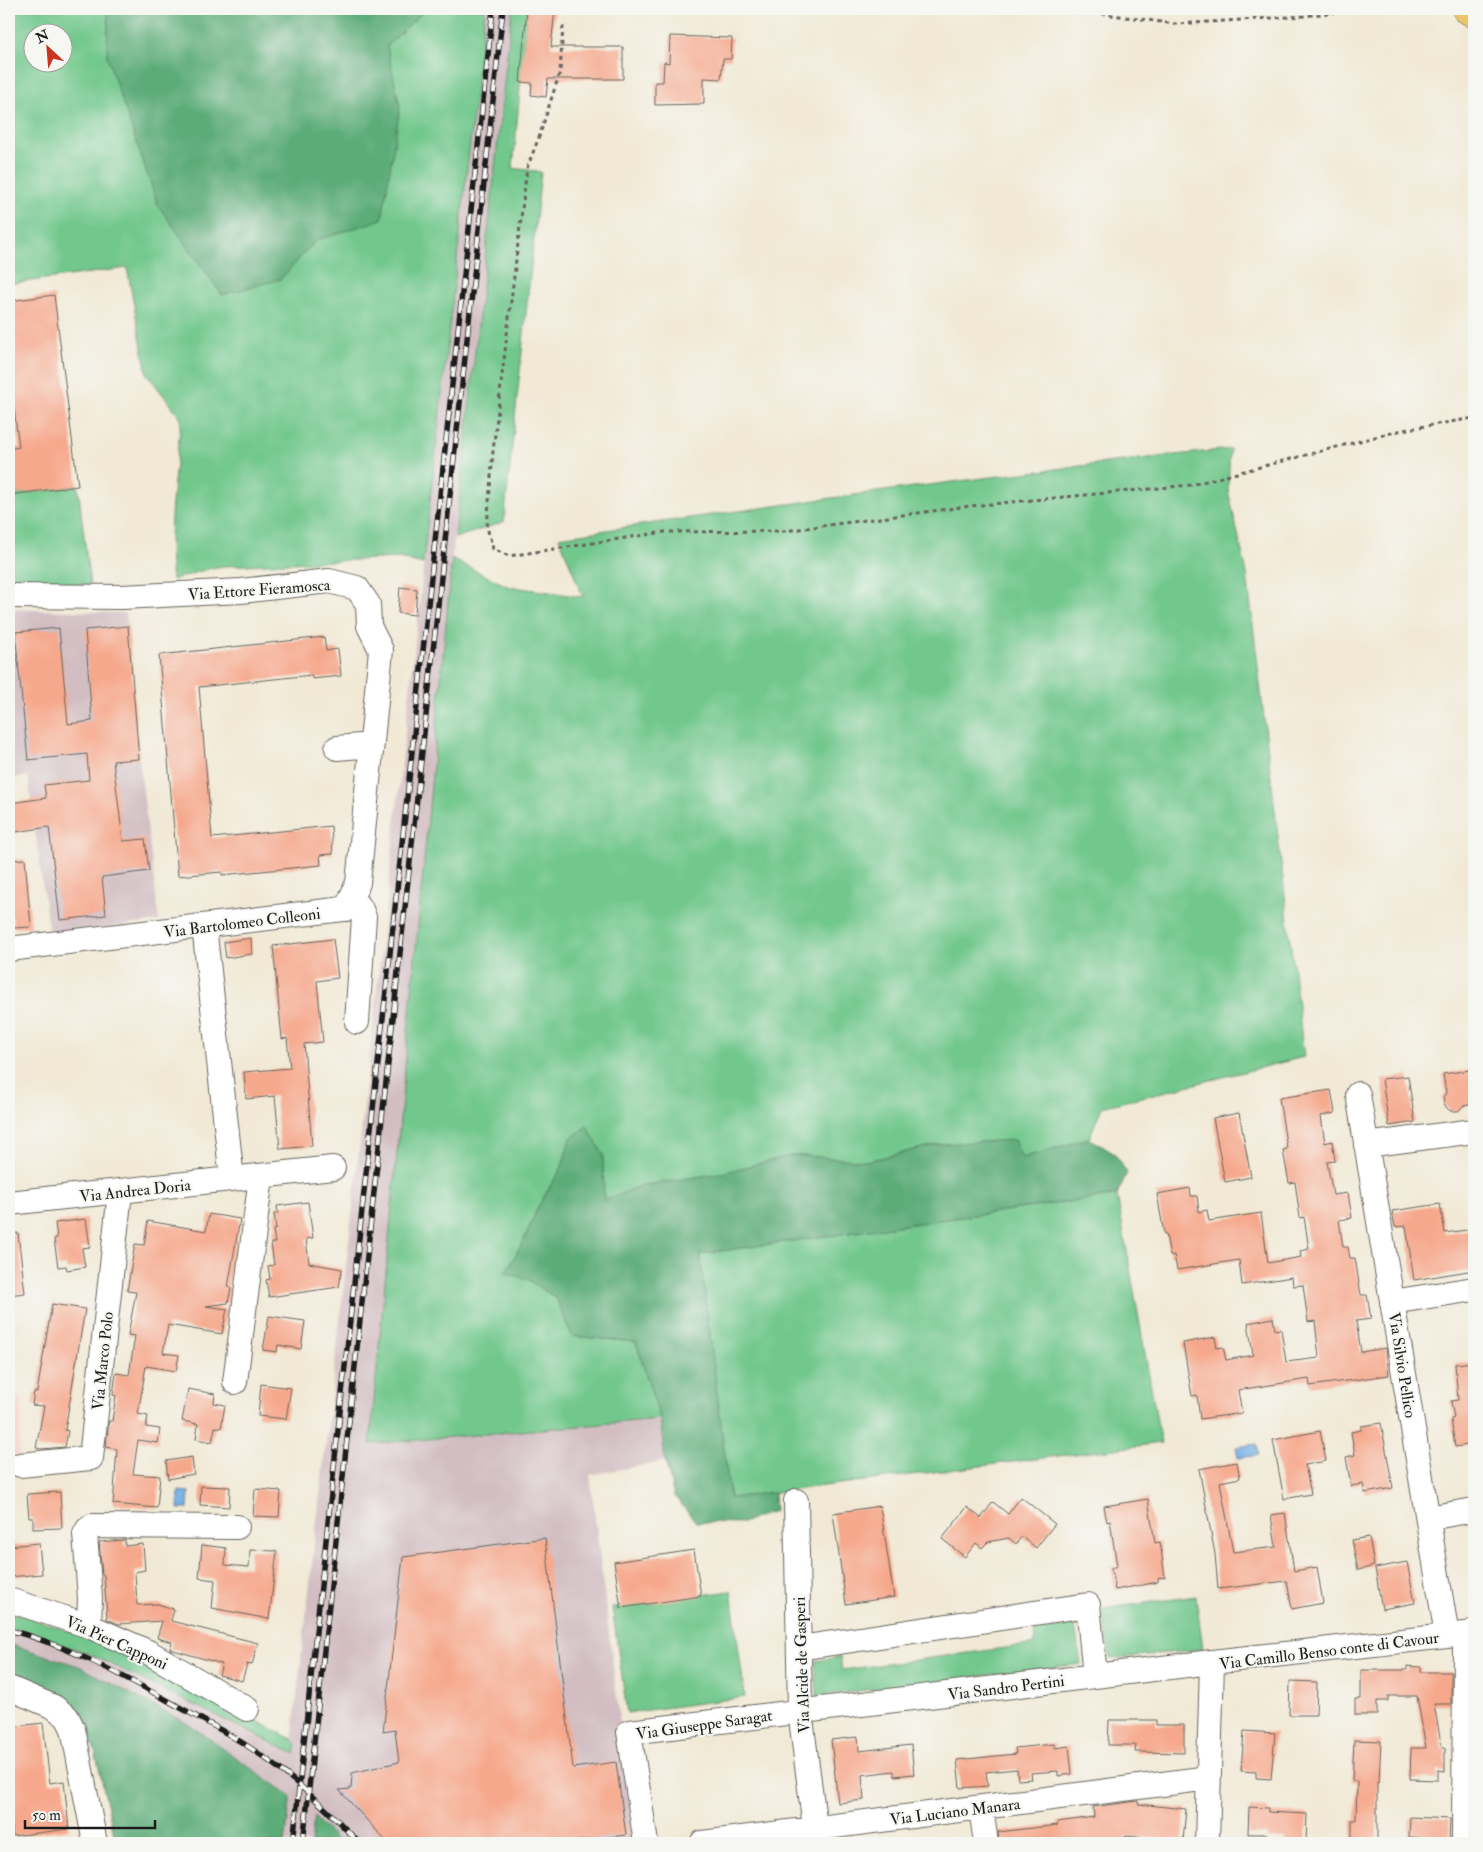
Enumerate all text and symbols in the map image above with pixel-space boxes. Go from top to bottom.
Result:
north arrow [22,22,72,72]
text: N [32,26,52,48]
street label: Via Ettore Fieramosca [187,575,331,605]
street label: Via Bartolomeo Colleoni [163,903,321,943]
street label: Via Andrea Doria [78,1175,192,1207]
street label: Via Marco Polo [88,1311,118,1411]
street label: Via Silvio Pellico [1384,1311,1420,1420]
street label: Via Alcide de Gasperi [790,1596,815,1734]
street label: Via Pier Capponi [62,1611,171,1675]
street label: Via Camillo Benso conte di Cavour [1218,1628,1440,1674]
street label: Via Sandro Pertini [947,1671,1066,1705]
street label: Via Giuseppe Saragat [635,1706,774,1745]
street label: Via Luciano Manara [889,1794,1022,1830]
scale bar [25,1797,155,1829]
text: 50 m [32,1806,61,1825]

